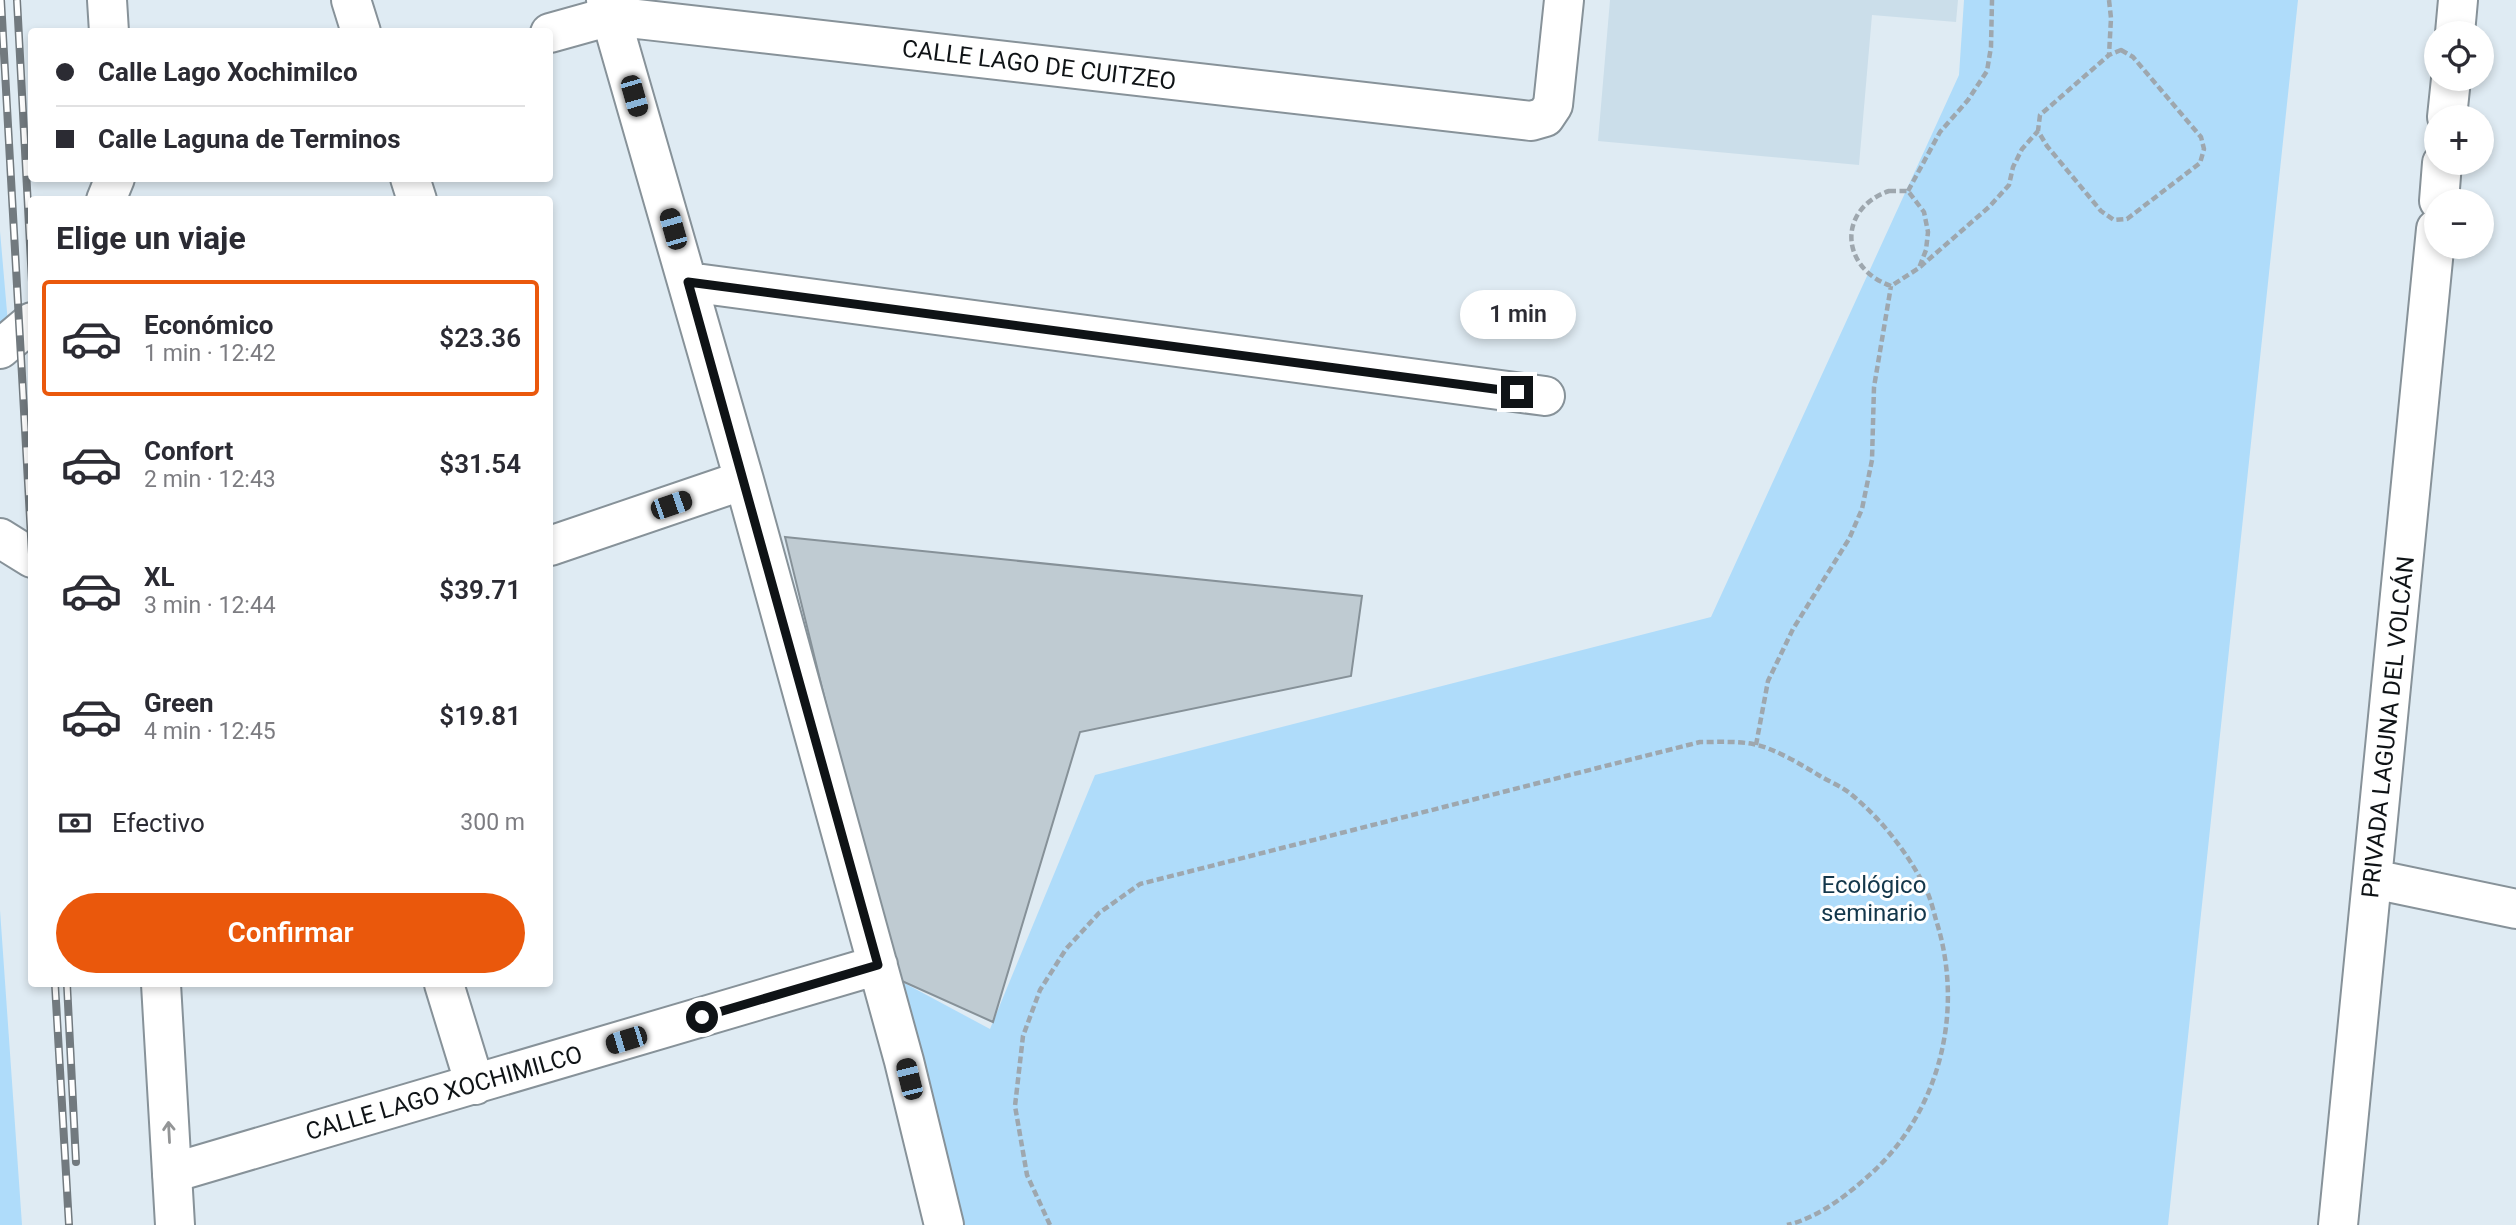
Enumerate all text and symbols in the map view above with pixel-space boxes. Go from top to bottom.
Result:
map controls [2424,21,2494,259]
button: locate [2424,21,2494,91]
street label: CALLE LAGO DE CUITZEO [900,34,1178,96]
text: Calle Lago Xochimilco [98,57,358,87]
car [619,73,650,119]
button: + [2424,105,2494,175]
text: Calle Laguna de Terminos [98,124,401,154]
button: − [2424,189,2494,259]
car [658,206,689,252]
text: Elige un viaje [56,219,246,257]
callout: 1 min [1459,290,1575,340]
text: 1 min [1489,301,1547,328]
icon: car [60,307,123,370]
text: Económico [144,310,273,340]
text: $23.36 [439,323,521,353]
text: 1 min · 12:42 [144,340,276,367]
route end [1501,376,1533,408]
icon: car [60,433,123,496]
text: Confort [144,436,233,466]
text: $31.54 [439,449,521,479]
text: 2 min · 12:43 [144,466,276,493]
car [648,488,695,522]
street label: PRIVADA LAGUNA DEL VOLCÁN [2356,555,2420,899]
icon: car [60,559,123,622]
text: XL [144,562,175,592]
text: $39.71 [439,575,521,605]
text: 3 min · 12:44 [144,592,276,619]
icon: car [60,685,123,748]
text: Green [144,688,214,718]
text: $19.81 [439,701,521,731]
text: 4 min · 12:45 [144,718,276,745]
icon: cash [56,804,94,842]
text: Efectivo [112,808,205,838]
text: 300 m [460,809,525,836]
park label: Ecológico seminario [1821,871,1927,927]
button: Confirmar [56,893,525,973]
route start [686,1001,718,1033]
car [603,1024,650,1056]
street label: CALLE LAGO XOCHIMILCO [302,1040,586,1146]
car [894,1056,925,1102]
one-way arrow [163,1121,176,1144]

